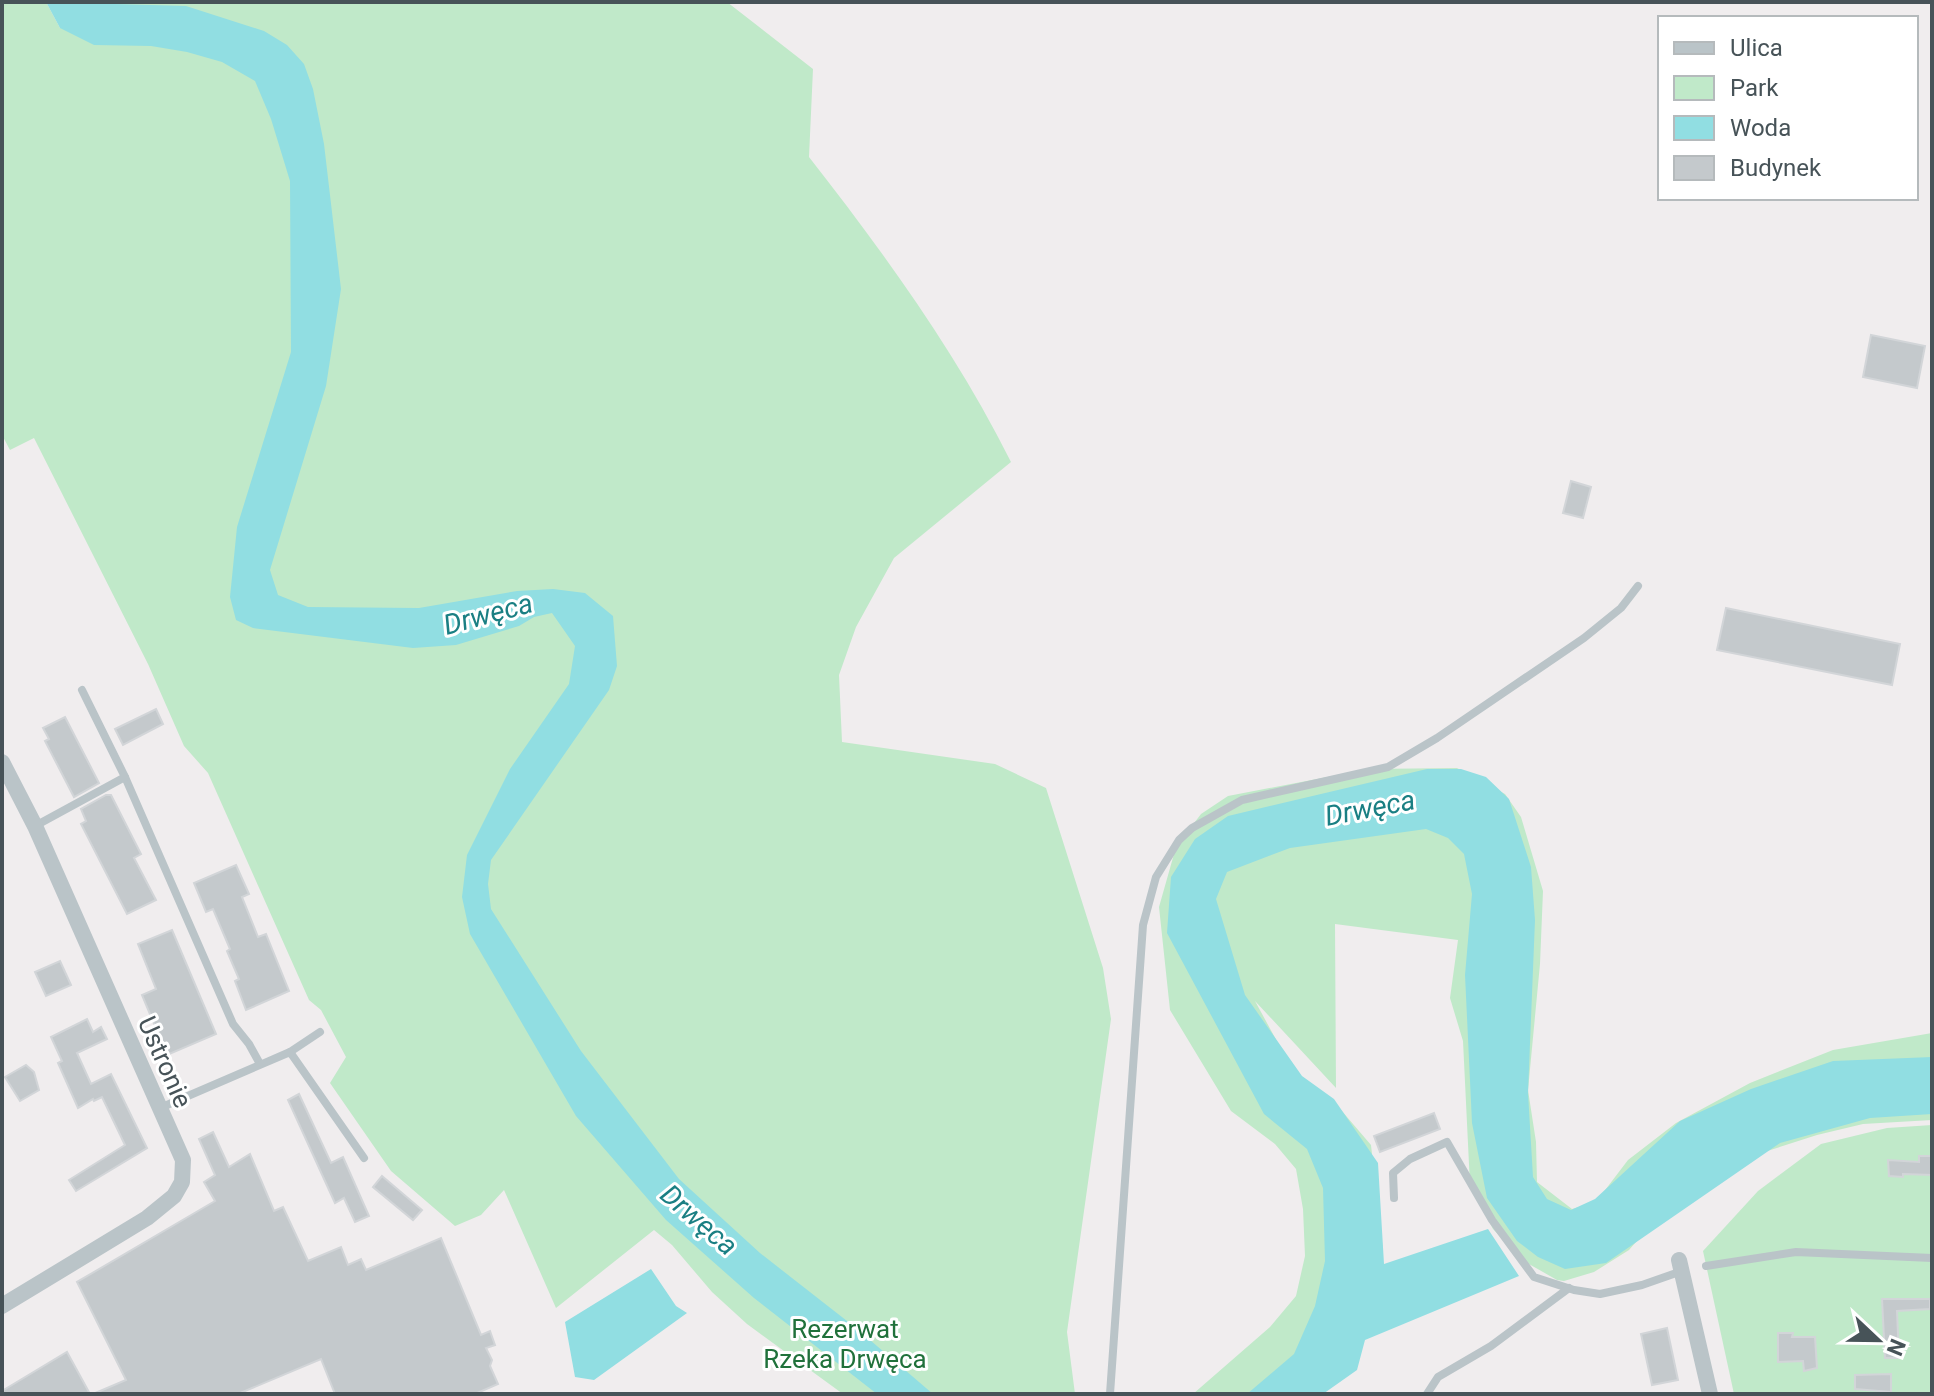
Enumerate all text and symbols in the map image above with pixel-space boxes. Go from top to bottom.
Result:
legend [1658,16,1918,200]
text: Ulica [1730,34,1783,62]
text: Park [1730,74,1779,102]
text: Woda [1730,114,1791,142]
text: Budynek [1730,154,1822,182]
water label: Drwęca [440,586,536,642]
water label: Drwęca [1322,783,1418,833]
street label: Ustronie [132,1012,198,1112]
water label: Drwęca [654,1178,744,1262]
north arrow [1838,1300,1918,1380]
park label: Rezerwat Rzeka Drwęca [763,1314,927,1374]
text: N [1882,1335,1911,1359]

